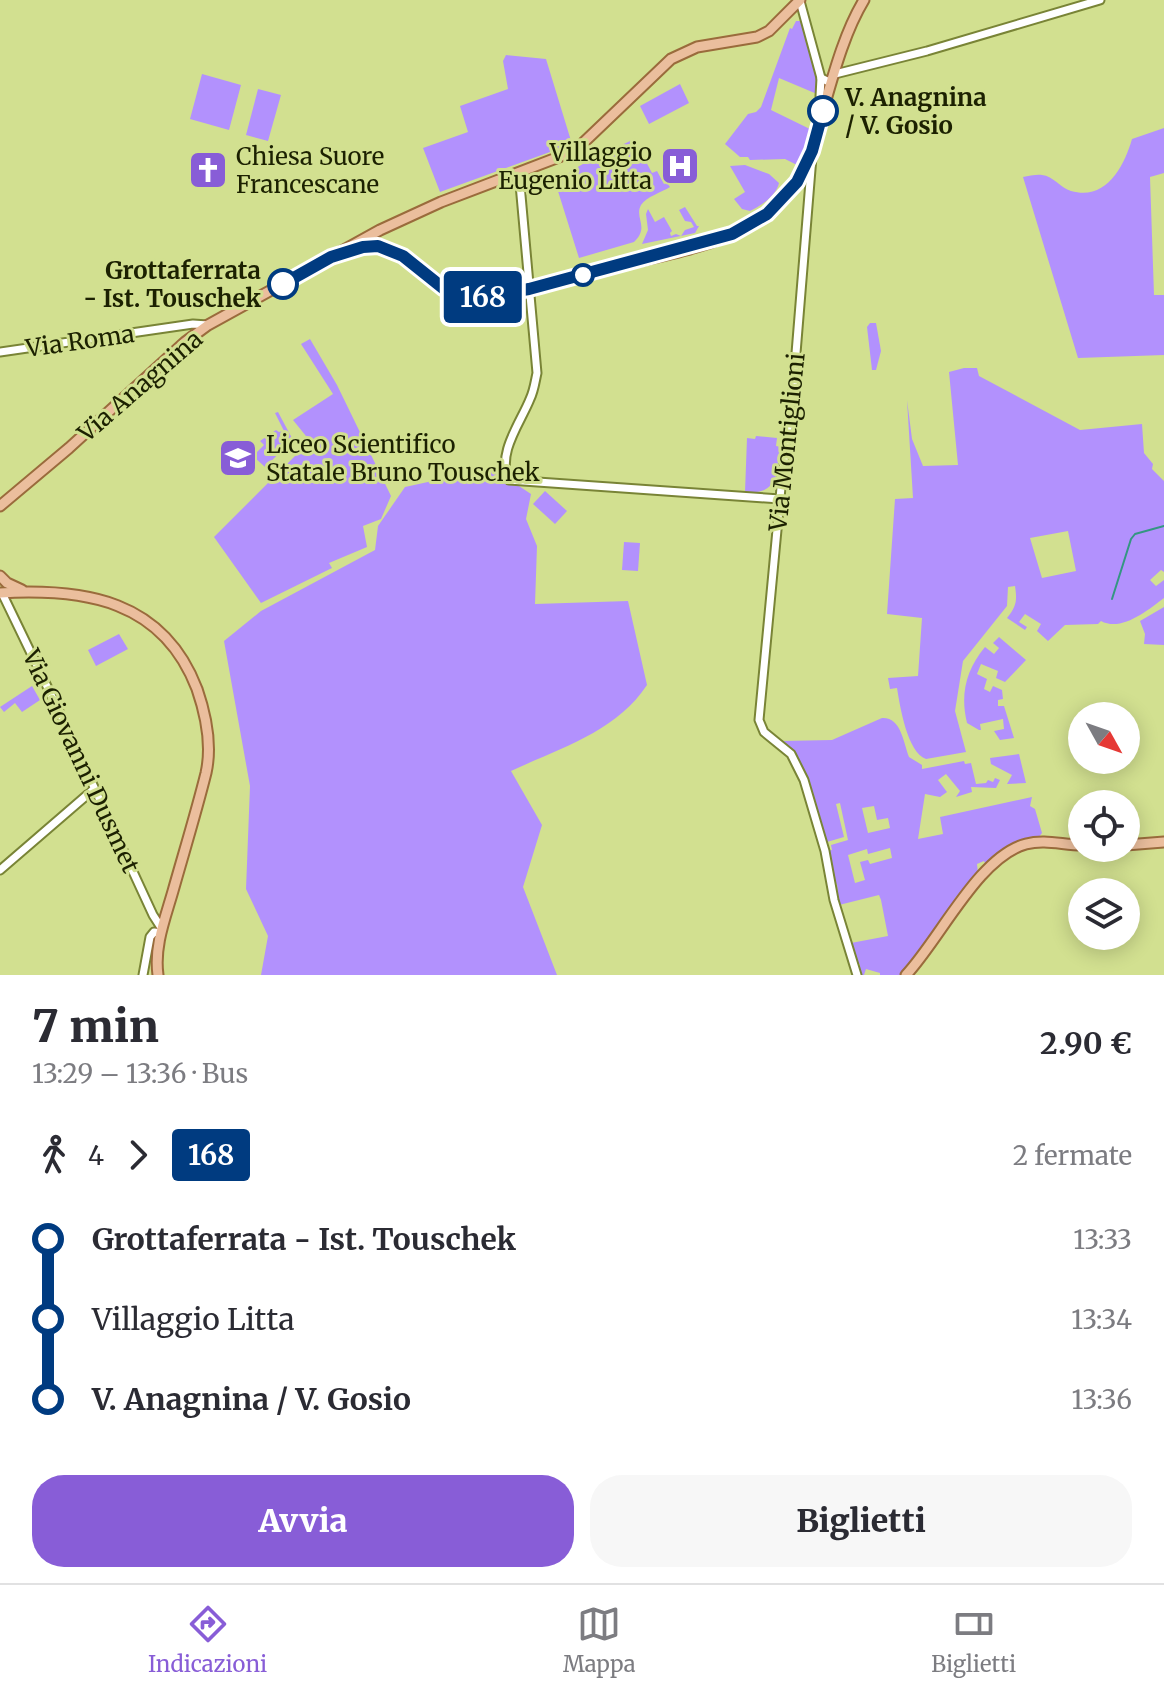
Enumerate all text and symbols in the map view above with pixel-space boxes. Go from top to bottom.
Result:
place label: V. Anagnina / V. Gosio [844,82,987,141]
marker: V. Anagnina / V. Gosio [808,96,838,126]
place label: Villaggio Eugenio Litta [498,137,652,196]
place label: Chiesa Suore Francescane [236,141,384,200]
hospital icon: Villaggio Eugenio Litta [659,145,701,187]
church icon: Chiesa Suore Francescane [187,149,229,191]
place label: Grottaferrata - Ist. Touschek [83,255,261,314]
unlabelled marker [572,264,594,286]
marker: Grottaferrata - Ist. Touschek [268,269,298,299]
line badge: 168 [437,271,529,323]
text: 168 [460,279,506,315]
street label: Via Roma [23,318,136,364]
street label: Via Anagnina [71,323,209,449]
street label: Via Montiglioni [762,351,812,534]
place label: Liceo Scientifico Statale Bruno Touschek [266,429,541,488]
school or university icon: Liceo Scientifico Statale Bruno Touschek [217,437,259,479]
street label: Via Giovanni Dusmet [15,643,147,878]
north arrow [1068,702,1140,774]
map controls [1068,702,1140,950]
button: locate [1068,790,1140,862]
button: layers [1068,878,1140,950]
text: 7 min [32,999,159,1054]
text: 2.90 € [1040,1024,1132,1062]
text: 13:29 – 13:36 · Bus [32,1057,248,1090]
icon: walk [32,1133,76,1177]
icon: forward [116,1133,160,1177]
text: 168 [188,1137,234,1173]
text: 4 [88,1139,104,1172]
text: 2 fermate [1013,1139,1132,1172]
text: Grottaferrata - Ist. Touschek [92,1220,516,1258]
text: 13:33 [1073,1223,1132,1256]
text: Villaggio Litta [92,1300,295,1338]
text: 13:34 [1071,1303,1132,1336]
text: V. Anagnina / V. Gosio [92,1380,411,1418]
text: 13:36 [1072,1383,1132,1416]
button: Avvia [32,1475,574,1567]
button: Biglietti [590,1475,1132,1567]
tab: Indicazioni [148,1602,267,1678]
tab: Mappa [563,1602,635,1678]
tab: Biglietti [931,1602,1016,1678]

